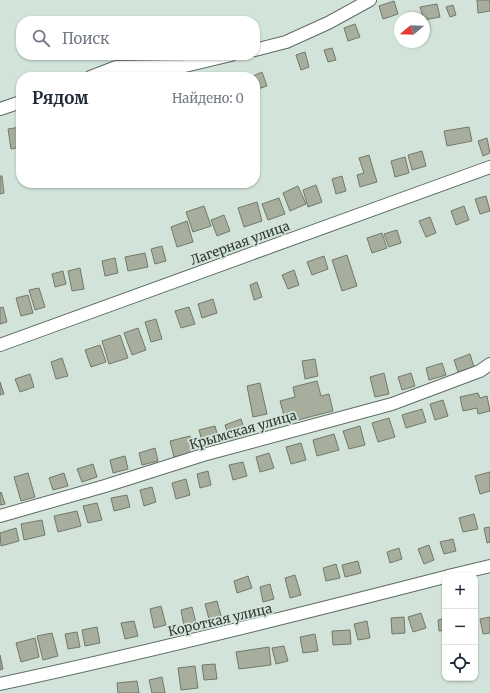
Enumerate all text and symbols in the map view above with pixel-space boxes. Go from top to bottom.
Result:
north arrow [394,12,430,48]
search box [16,16,260,60]
icon: search [30,27,52,49]
text: Поиск [62,29,109,48]
text: Рядом [32,87,88,109]
text: Найдено: 0 [172,90,244,107]
street label: Лагерная улица [188,217,292,269]
street label: Крымская улица [187,407,299,453]
map controls [442,573,478,681]
button: + [442,573,478,609]
street label: Короткая улица [166,600,274,640]
button: − [442,609,478,645]
button: locate [442,645,478,681]

